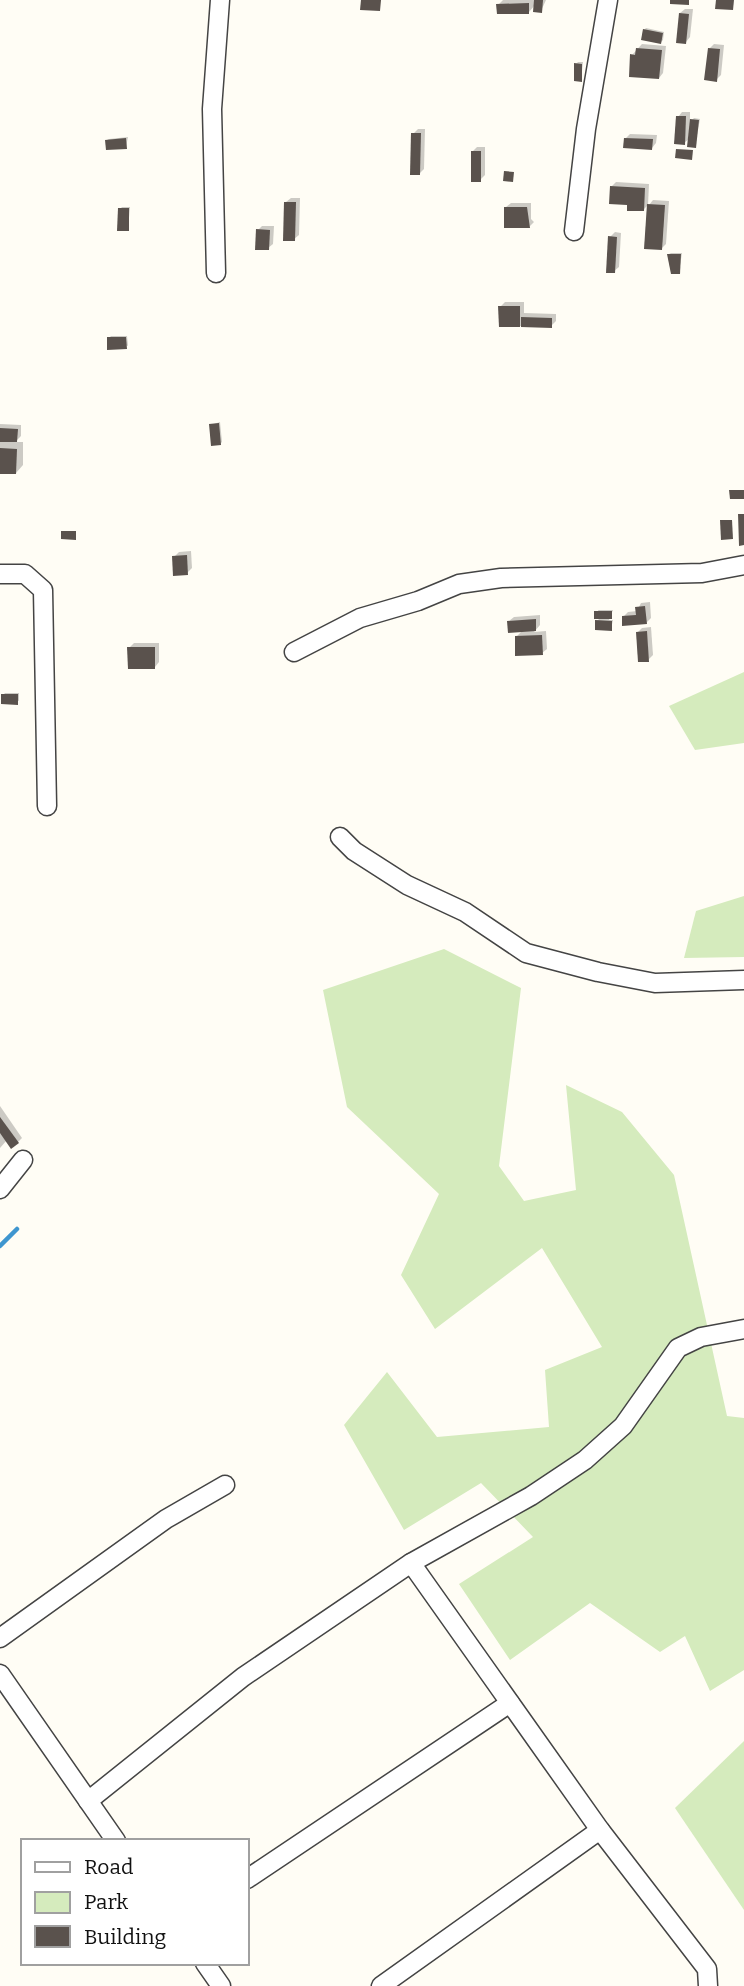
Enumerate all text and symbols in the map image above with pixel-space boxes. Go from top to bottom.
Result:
legend [21,1839,248,1965]
text: Road [84,1854,133,1880]
text: Park [84,1889,128,1915]
text: Building [84,1924,167,1950]

